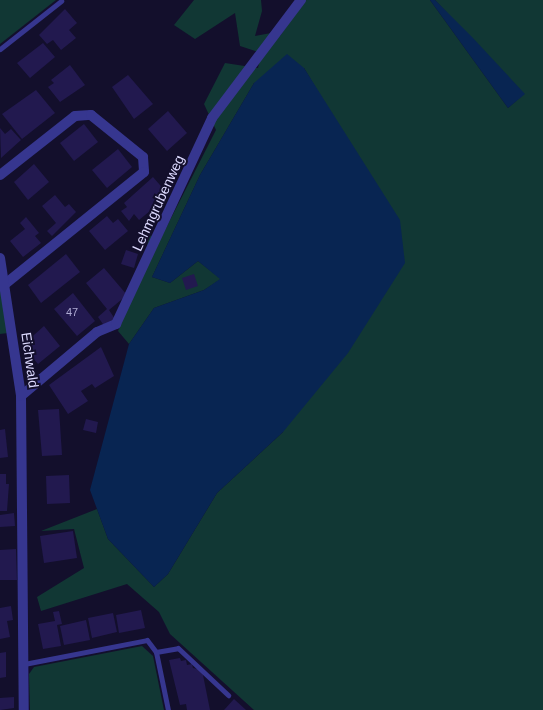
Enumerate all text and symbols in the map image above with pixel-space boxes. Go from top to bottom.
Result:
street label: Lehmgrubenweg [128,152,188,254]
house number: 47 [66,305,78,319]
street label: Eichwald [18,331,42,389]

